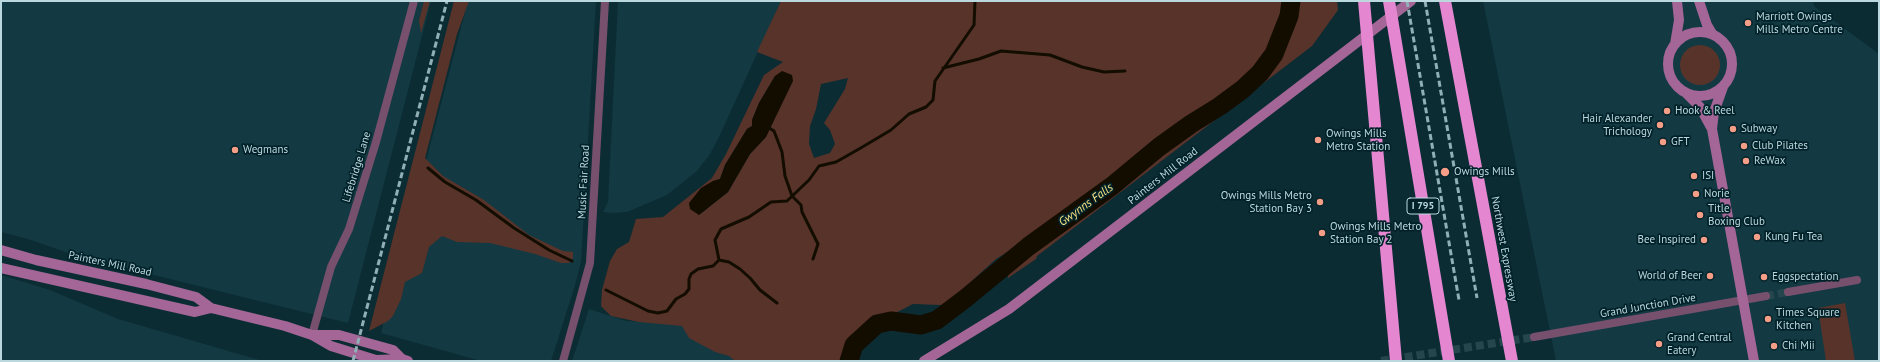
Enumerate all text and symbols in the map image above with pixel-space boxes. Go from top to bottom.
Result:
place label: Marriott Owings Mills Metro Centre [1756,10,1843,36]
marker: Marriott Owings Mills Metro Centre [1743,18,1753,28]
place label: Hook & Reel [1675,104,1735,118]
marker: Hook & Reel [1662,106,1672,116]
place label: Hair Alexander Trichology [1582,112,1652,138]
marker: Hair Alexander Trichology [1655,120,1665,130]
place label: Subway [1741,122,1777,136]
marker: Subway [1728,124,1738,134]
place label: Owings Mills Metro Station [1326,127,1390,153]
street label: Lifebridge Lane [340,130,374,204]
marker: Owings Mills Metro Station [1313,135,1323,145]
place label: GFT [1671,135,1690,149]
marker: GFT [1658,137,1668,147]
place label: Club Pilates [1752,139,1808,153]
marker: Club Pilates [1739,141,1749,151]
place label: Wegmans [243,143,288,157]
marker: Wegmans [230,145,240,155]
street label: Music Fair Road [575,145,593,219]
street label: Painters Mill Road [1125,145,1201,207]
place label: ReWax [1754,154,1785,168]
marker: ReWax [1741,156,1751,166]
place label: Owings Mills [1454,165,1515,179]
marker: Owings Mills [1439,166,1451,178]
place label: ISI [1702,169,1714,183]
marker: ISI [1689,171,1699,181]
water label: Gwynns Falls [1056,180,1116,230]
place label: Norie [1704,187,1730,201]
place label: Owings Mills Metro Station Bay 3 [1221,189,1312,215]
marker: Norie [1691,189,1701,199]
street label: Northwest Expressway [1488,195,1520,303]
marker: Owings Mills Metro Station Bay 3 [1315,197,1325,207]
road number: I 795 [1407,198,1439,214]
place label: Title Boxing Club [1708,202,1765,228]
marker: Title Boxing Club [1695,210,1705,220]
place label: Owings Mills Metro Station Bay 2 [1330,220,1421,246]
marker: Owings Mills Metro Station Bay 2 [1317,228,1327,238]
place label: Kung Fu Tea [1765,230,1822,244]
marker: Kung Fu Tea [1752,232,1762,242]
place label: Bee Inspired [1638,233,1696,247]
marker: Bee Inspired [1699,235,1709,245]
street label: Painters Mill Road [67,249,153,279]
place label: World of Beer [1638,269,1702,283]
place label: Eggspectation [1772,270,1838,284]
marker: World of Beer [1705,271,1715,281]
marker: Eggspectation [1759,272,1769,282]
street label: Grand Junction Drive [1599,291,1697,321]
place label: Times Square Kitchen [1776,306,1840,332]
marker: Times Square Kitchen [1763,314,1773,324]
place label: Grand Central Eatery [1667,331,1731,357]
marker: Grand Central Eatery [1654,339,1664,349]
place label: Chi Mii [1782,339,1815,353]
marker: Chi Mii [1769,341,1779,351]

